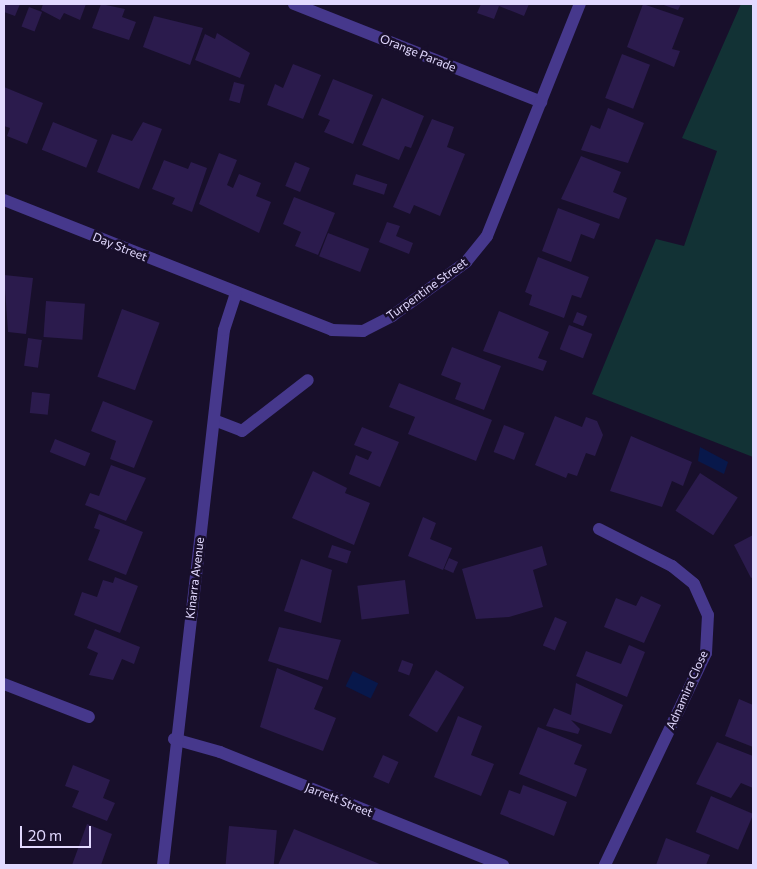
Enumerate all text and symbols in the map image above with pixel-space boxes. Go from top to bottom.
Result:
street label: Orange Parade [378,31,458,75]
street label: Day Street [91,230,149,264]
street label: Turpentine Street [384,255,470,323]
street label: Kinarra Avenue [183,536,207,620]
street label: Adnamira Close [663,648,711,732]
street label: Jarrett Street [303,780,375,820]
scale bar [22,816,94,848]
text: 20 m [28,826,62,844]

